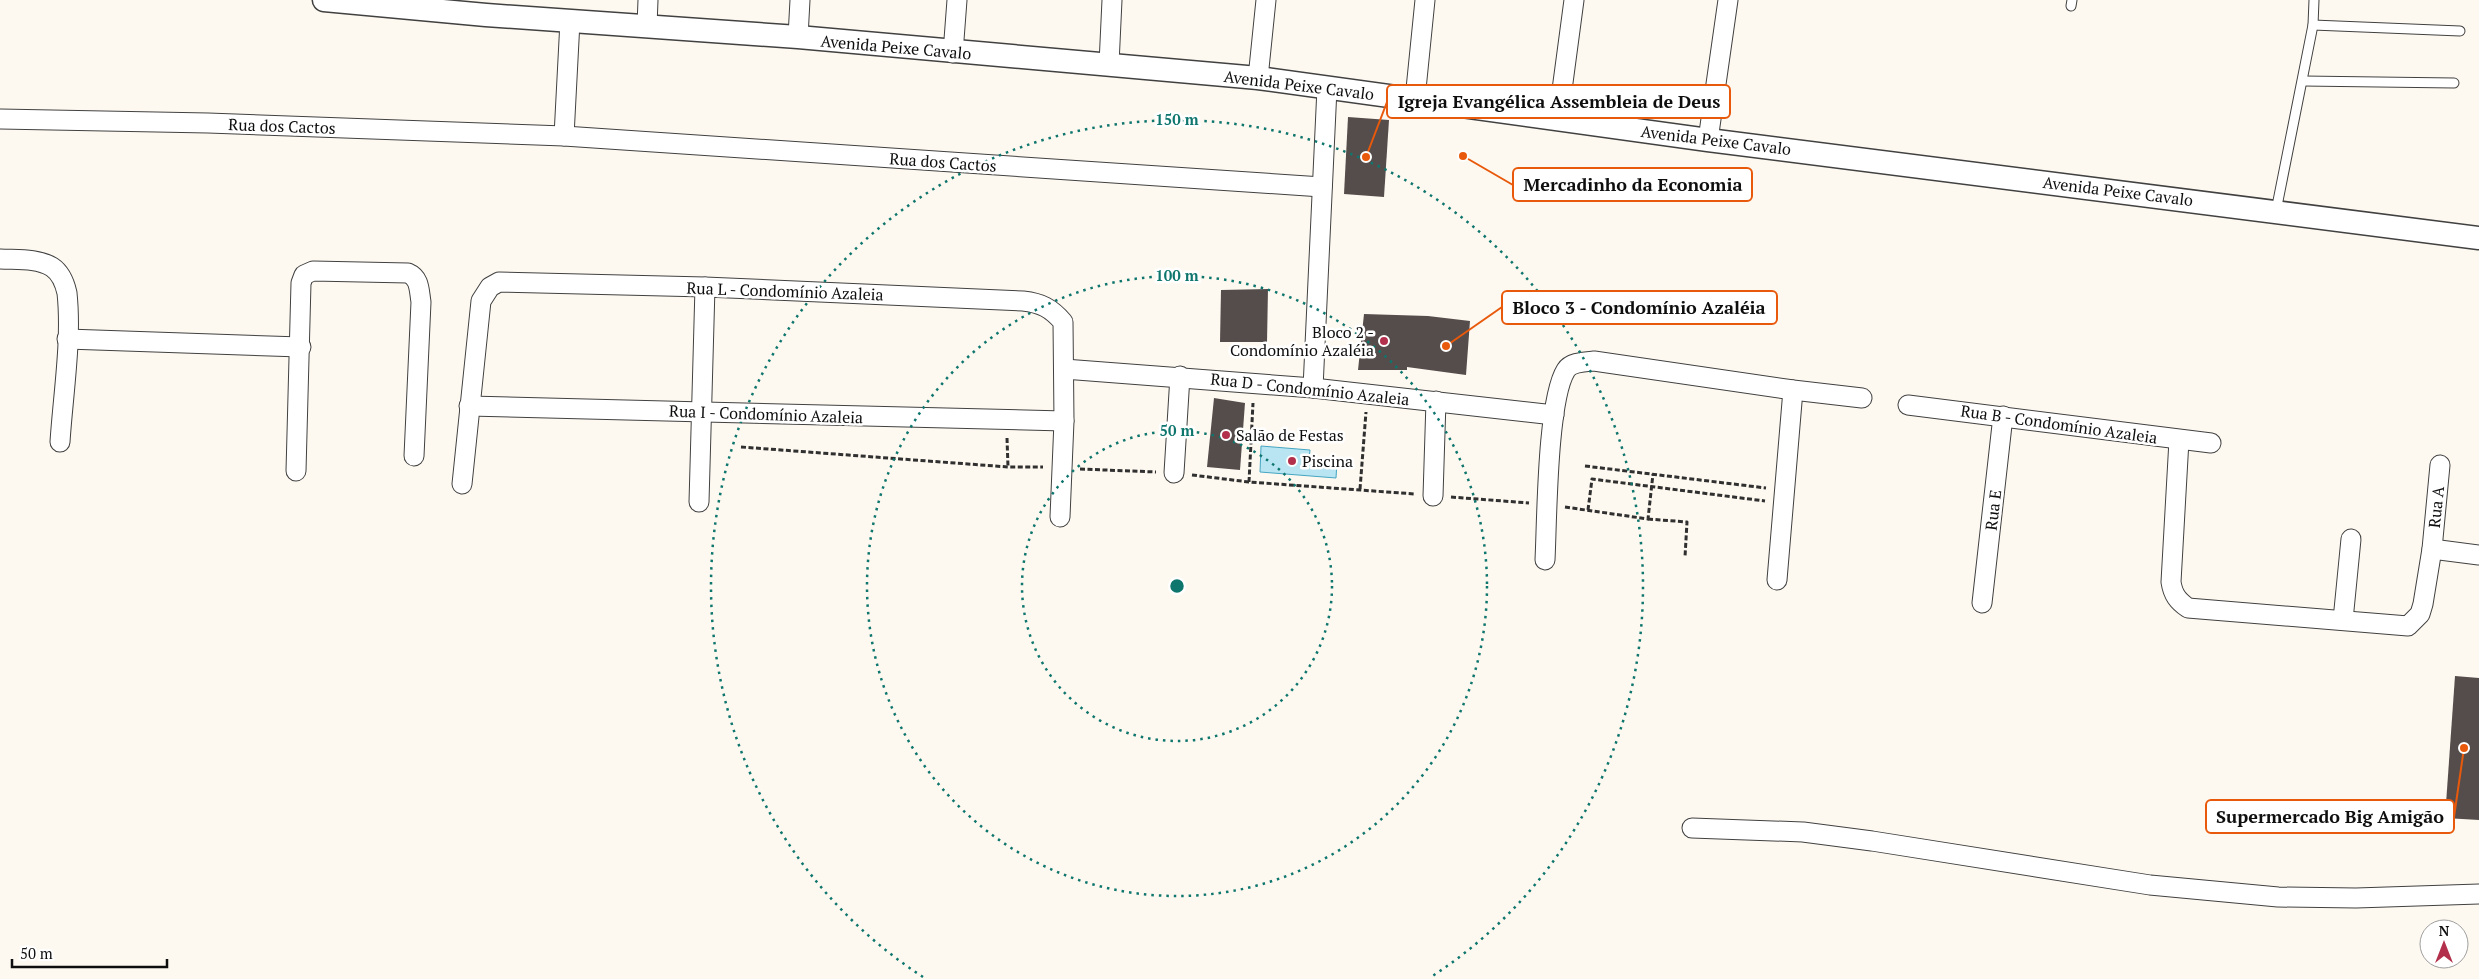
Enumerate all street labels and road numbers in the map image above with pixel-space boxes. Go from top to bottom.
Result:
street label: Avenida Peixe Cavalo [820,29,972,65]
street label: Avenida Peixe Cavalo [1223,65,1375,105]
street label: Rua dos Cactos [228,113,336,139]
street label: Avenida Peixe Cavalo [1640,120,1792,160]
street label: Rua dos Cactos [889,147,997,177]
street label: Avenida Peixe Cavalo [2042,171,2194,211]
street label: Rua L - Condomínio Azaleia [686,277,884,305]
street label: Rua D - Condomínio Azaleia [1209,368,1411,410]
street label: Rua B - Condomínio Azaleia [1959,399,2159,449]
street label: Rua I - Condomínio Azaleia [669,400,863,428]
street label: Rua A [2423,485,2449,529]
street label: Rua E [1980,488,2006,532]

